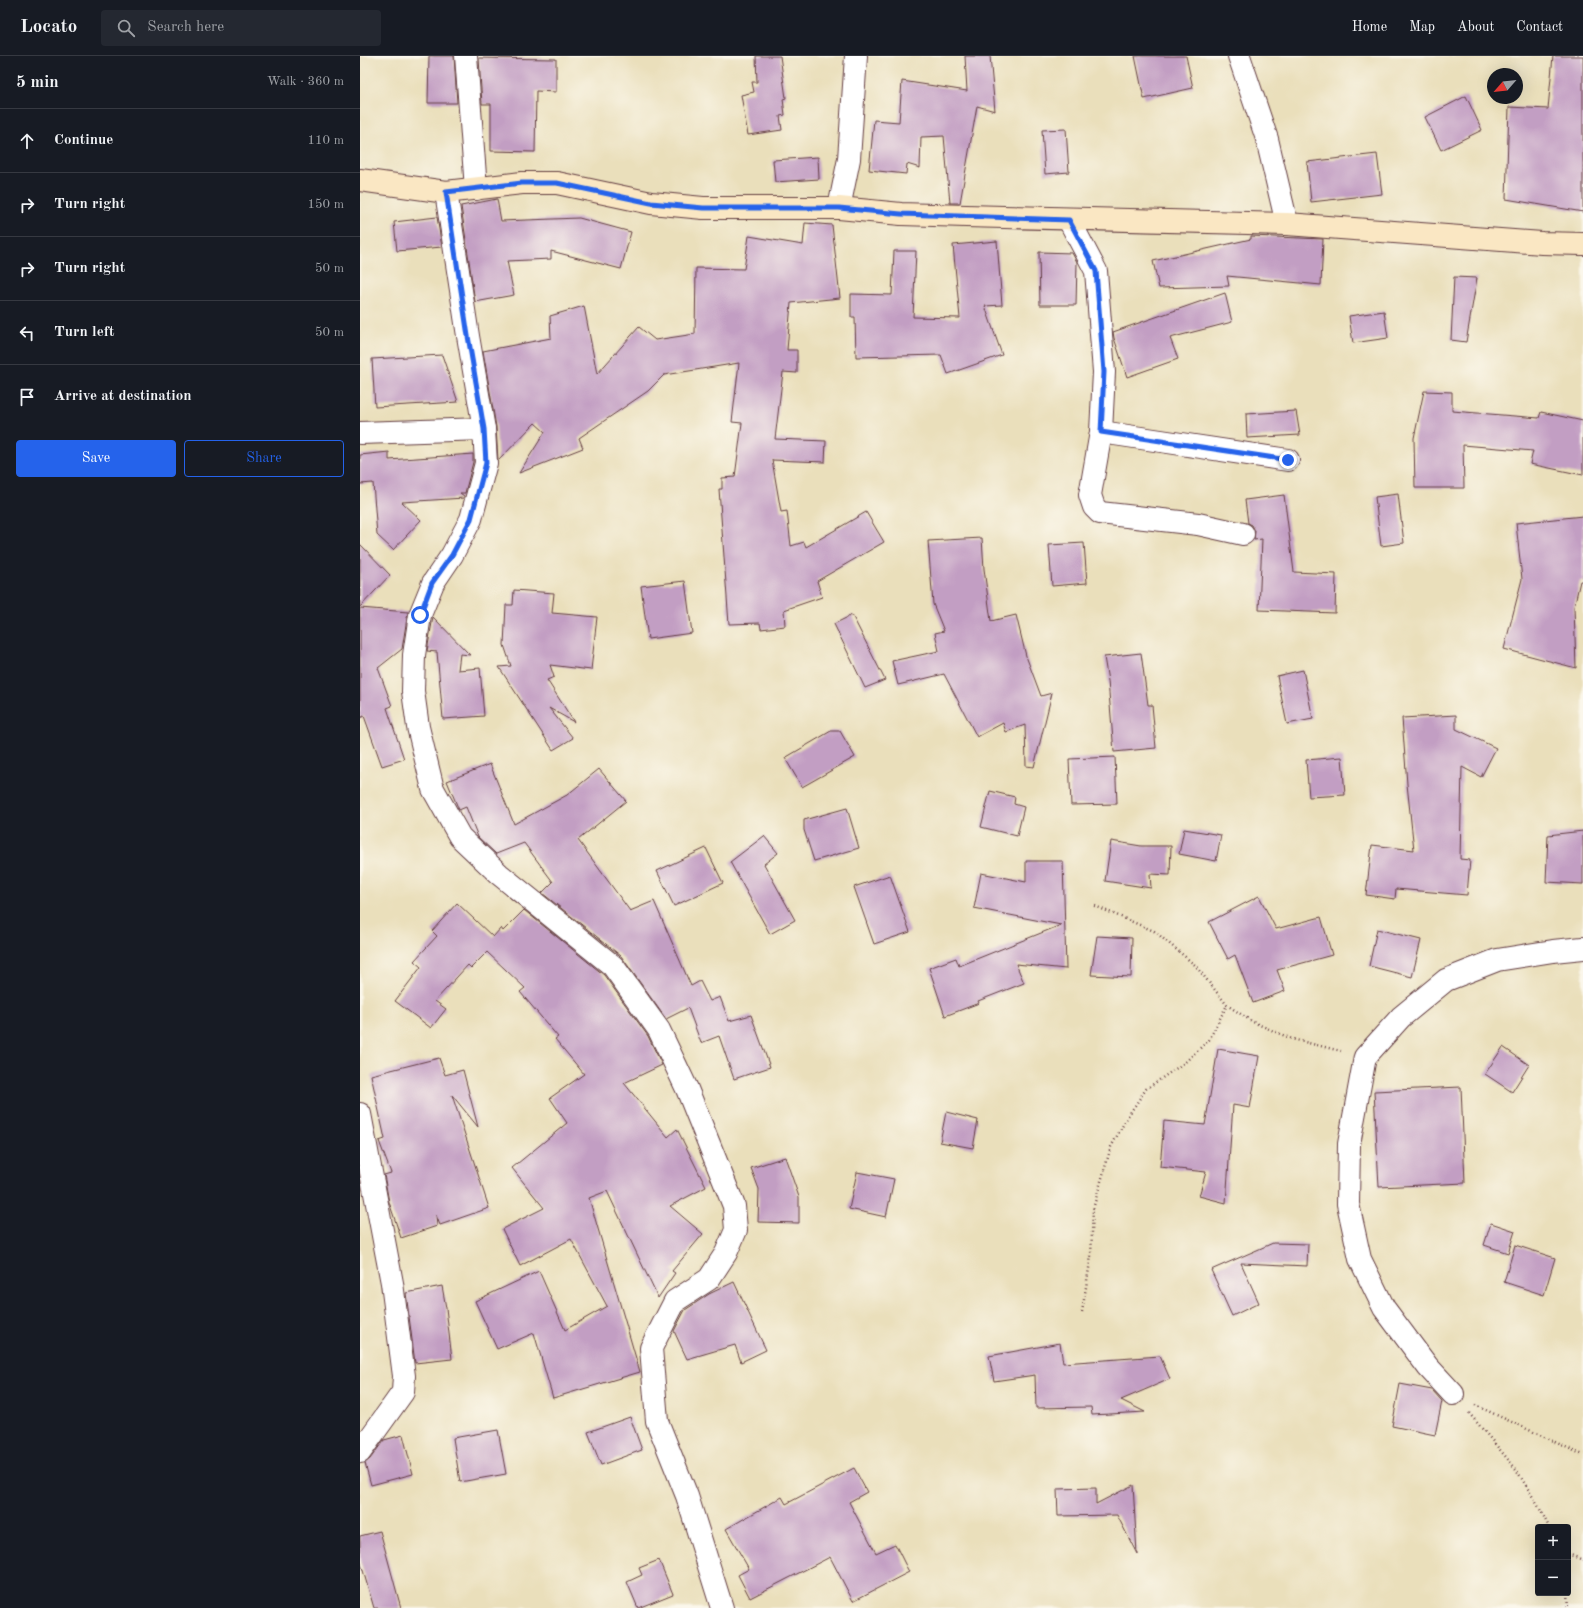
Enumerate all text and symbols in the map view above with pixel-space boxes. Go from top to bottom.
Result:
search box [101,10,381,46]
icon: search [115,17,137,39]
text: Locato [20,18,77,37]
text: Search here [147,20,224,35]
text: Home [1352,20,1387,34]
text: Map [1409,20,1435,34]
text: About [1457,20,1494,34]
text: Contact [1516,20,1563,34]
north arrow [1487,68,1523,104]
text: 5 min [16,74,59,91]
text: Walk · 360 m [267,75,344,88]
icon: ahead [16,130,38,152]
text: Continue [54,133,113,148]
text: 110 m [307,134,344,147]
icon: right [16,194,38,216]
text: Turn right [54,197,125,212]
text: 150 m [307,198,344,211]
icon: right [16,258,38,280]
text: Turn right [54,261,125,276]
text: 50 m [315,262,344,275]
icon: left [16,322,38,344]
text: Turn left [54,325,114,340]
text: 50 m [315,326,344,339]
icon: arrive [16,386,38,408]
text: Arrive at destination [54,389,192,404]
button: Save [16,440,176,477]
button: Share [184,440,344,477]
route end [1279,451,1297,469]
route start [411,606,429,624]
map controls [1535,1524,1571,1596]
button: + [1535,1524,1571,1560]
button: − [1535,1560,1571,1596]

